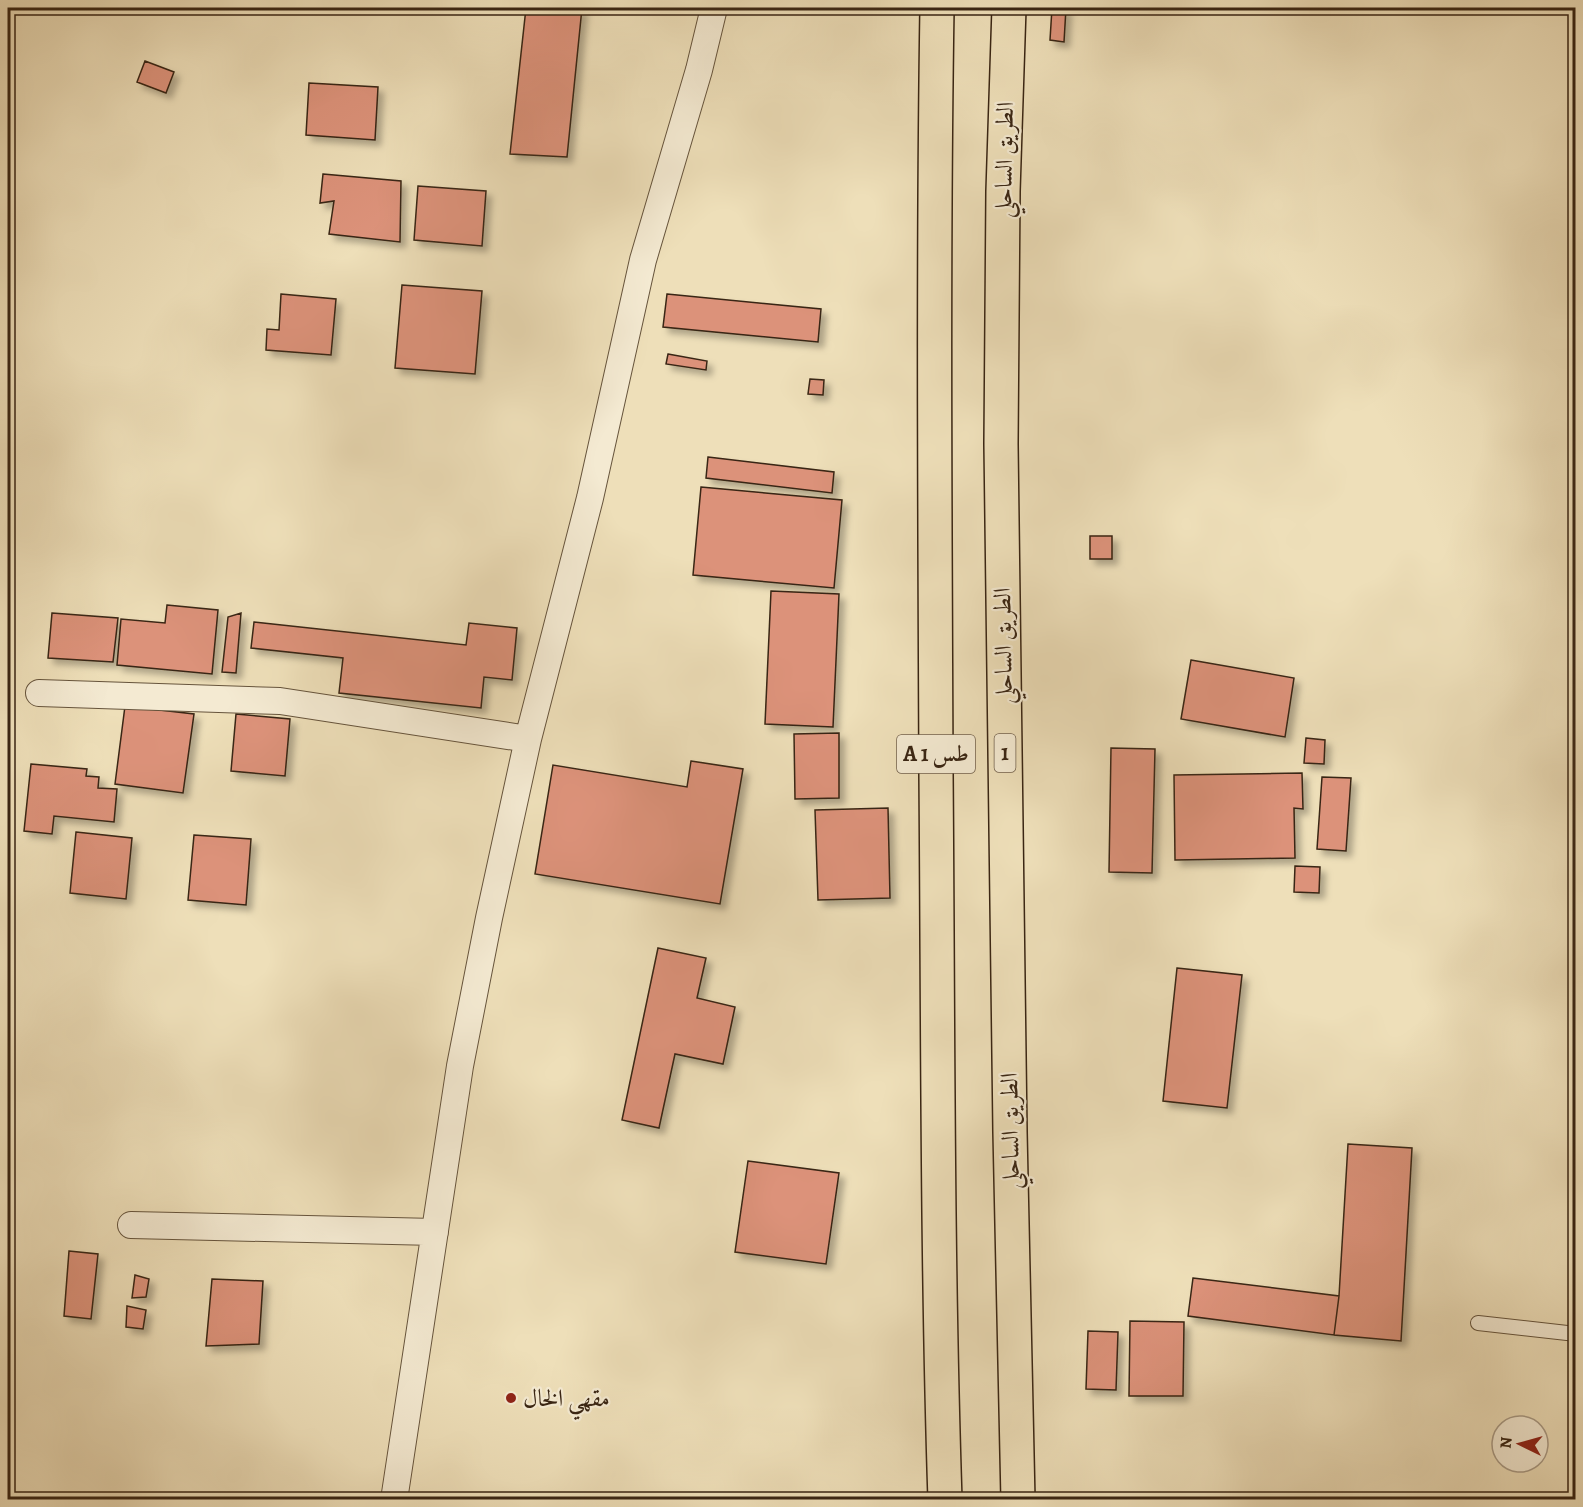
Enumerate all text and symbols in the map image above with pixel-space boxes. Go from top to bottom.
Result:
street label: الطريق الساحلي [987,101,1028,219]
street label: الطريق الساحلي [986,587,1027,705]
road number: 1 [994,734,1016,772]
road number: A 1 طس [897,735,975,773]
street label: الطريق الساحلي [993,1072,1034,1190]
place label: مقهي الخال [523,1382,610,1421]
marker: مقهي الخال [504,1391,518,1405]
north arrow [1490,1414,1550,1474]
text: N [1495,1436,1518,1450]

